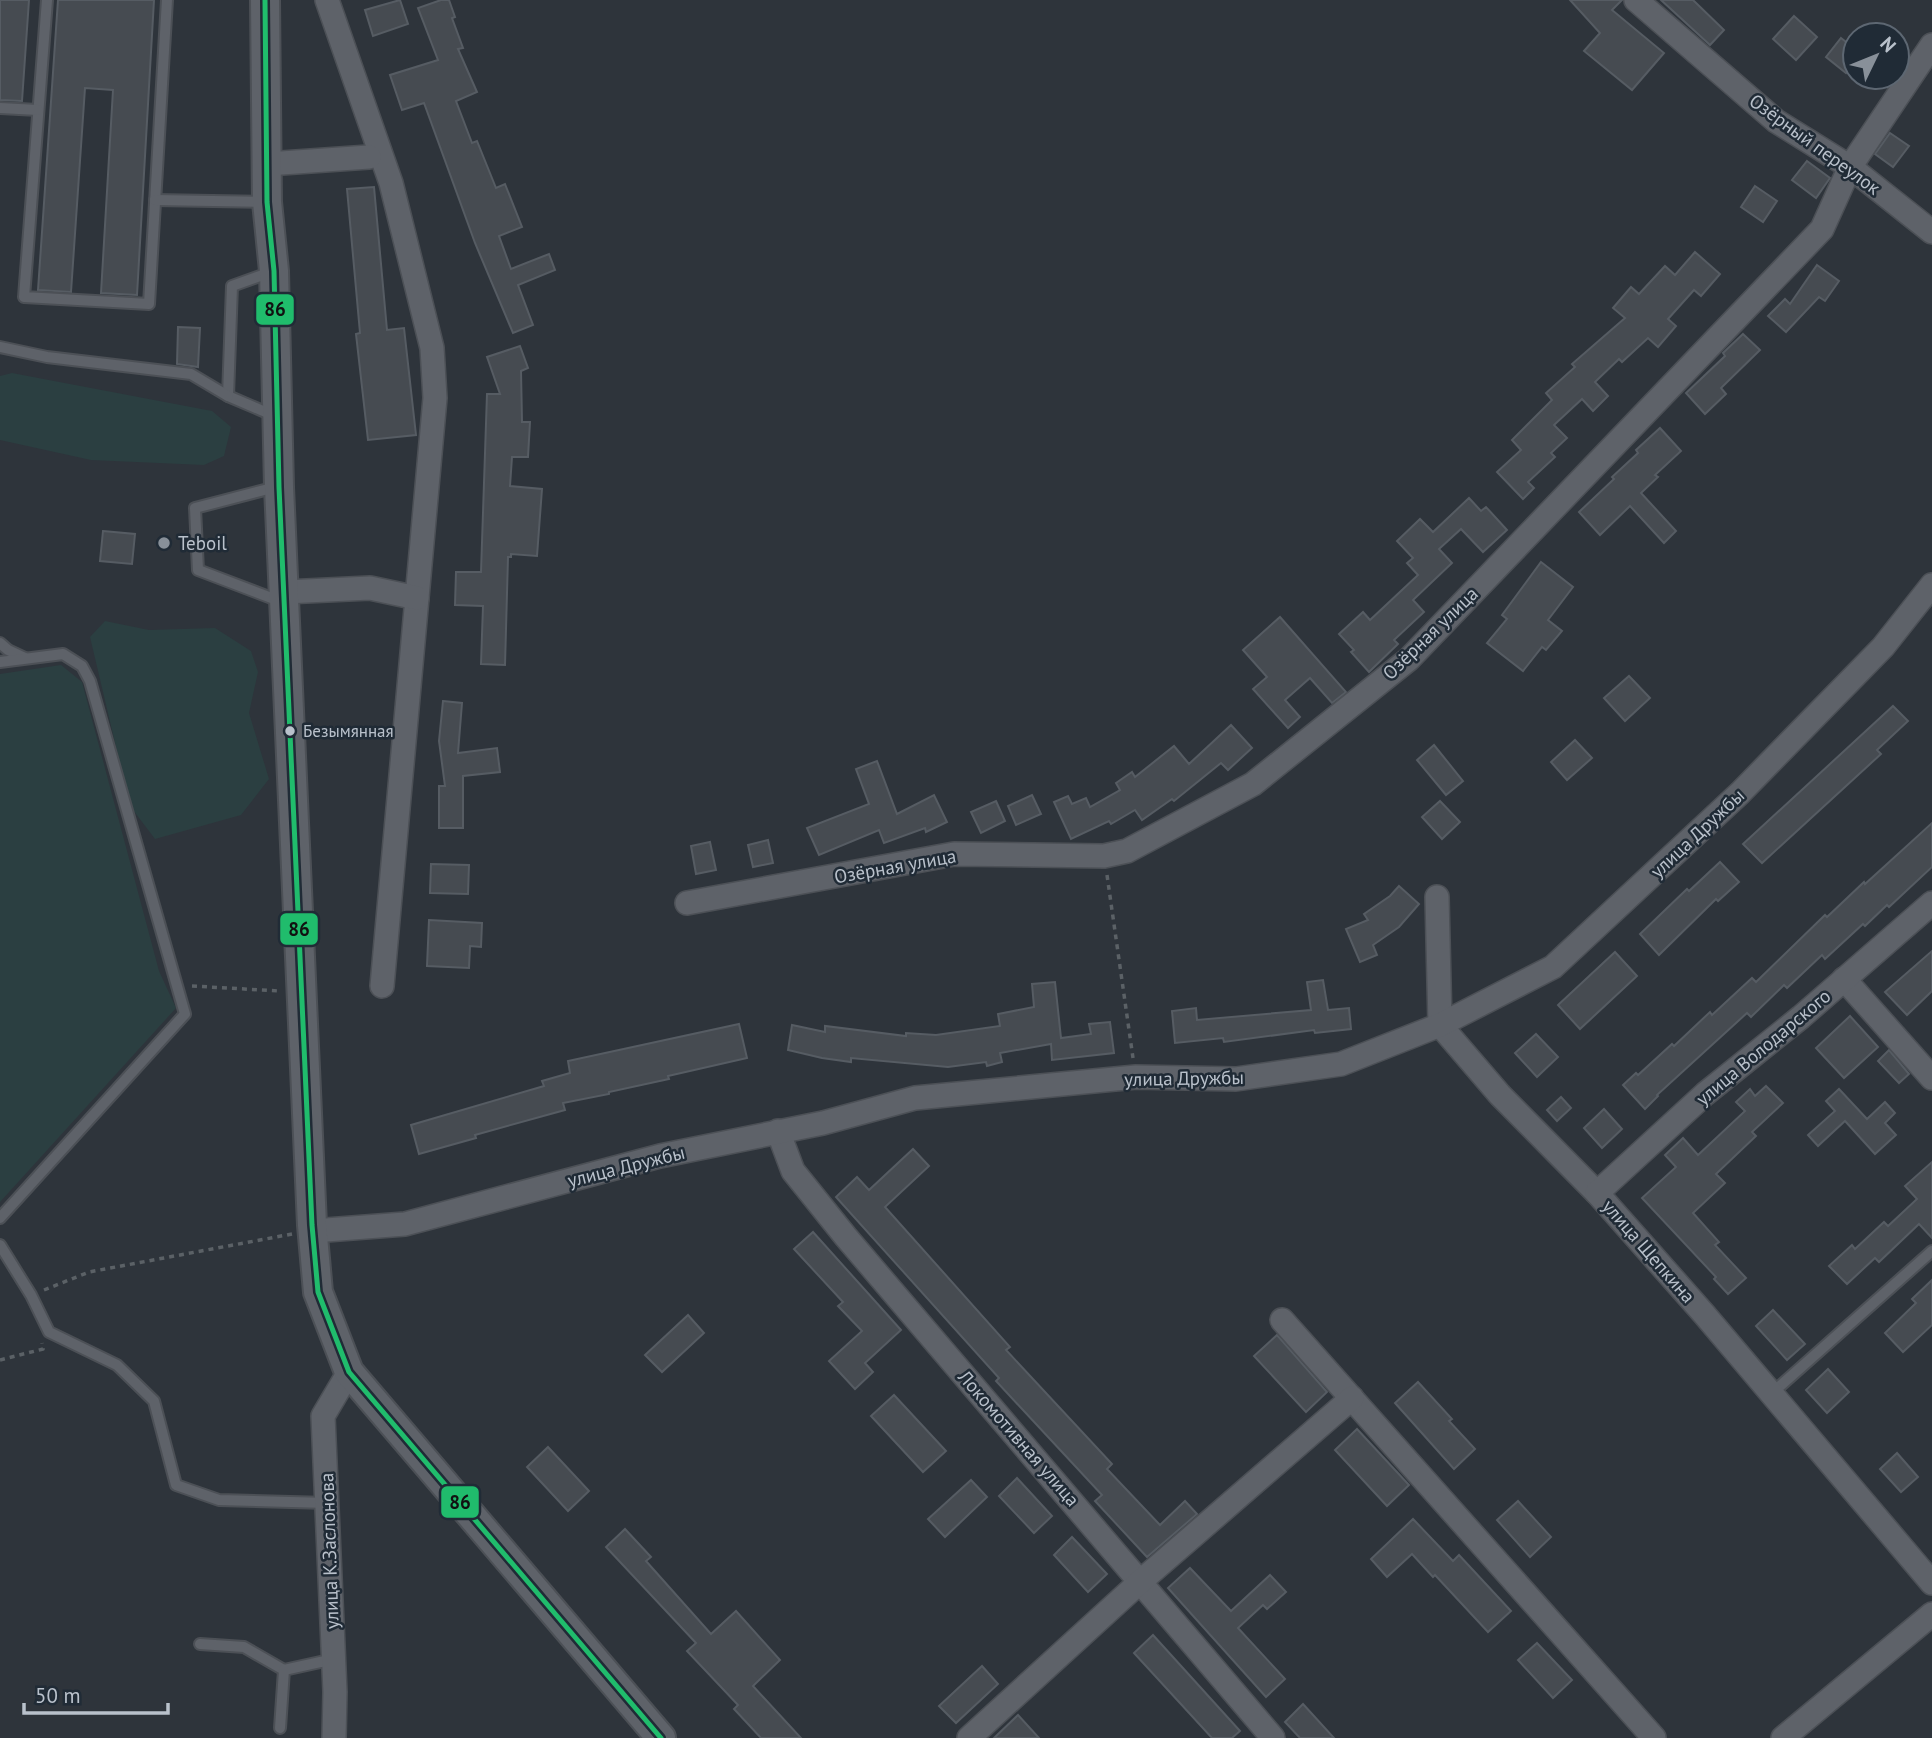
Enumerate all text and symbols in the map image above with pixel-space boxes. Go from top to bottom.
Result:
north arrow [1841,21,1911,91]
text: N [1875,32,1901,57]
street label: Озёрный переулок [1745,88,1885,200]
line badge: 86 [255,293,295,326]
text: 86 [264,297,286,321]
place label: Teboil [178,531,227,555]
marker: Teboil [156,535,172,551]
street label: Озёрная улица [1377,581,1483,685]
place label: Безымянная [303,720,394,742]
marker: Безымянная [283,724,297,738]
street label: улица Дружбы [1645,783,1749,883]
street label: Озёрная улица [832,843,958,889]
line badge: 86 [279,912,319,946]
text: 86 [288,917,310,941]
street label: улица Володарского [1691,984,1835,1110]
street label: улица Дружбы [1124,1065,1244,1091]
street label: улица Дружбы [565,1140,687,1192]
street label: улица Щепкина [1597,1194,1701,1308]
street label: Локомотивная улица [953,1364,1085,1511]
street label: улица К.Заслонова [314,1472,344,1630]
line badge: 86 [440,1485,480,1519]
text: 86 [449,1490,471,1514]
scale bar [24,1672,168,1716]
text: 50 m [35,1682,81,1709]

